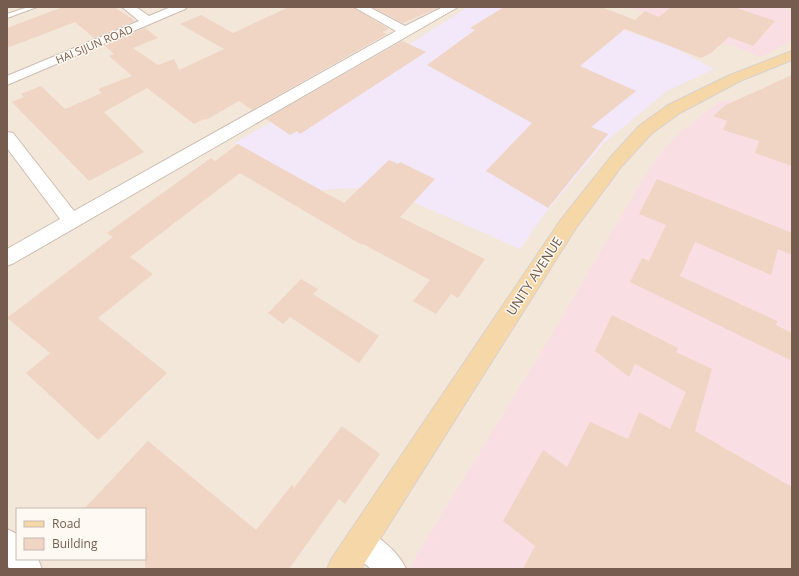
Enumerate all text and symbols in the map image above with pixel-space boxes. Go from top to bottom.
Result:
street label: HAI SIJUN ROAD [53,21,135,67]
street label: UNITY AVENUE [502,233,566,319]
legend [16,508,146,560]
text: Road [52,515,81,532]
text: Building [52,535,98,552]

